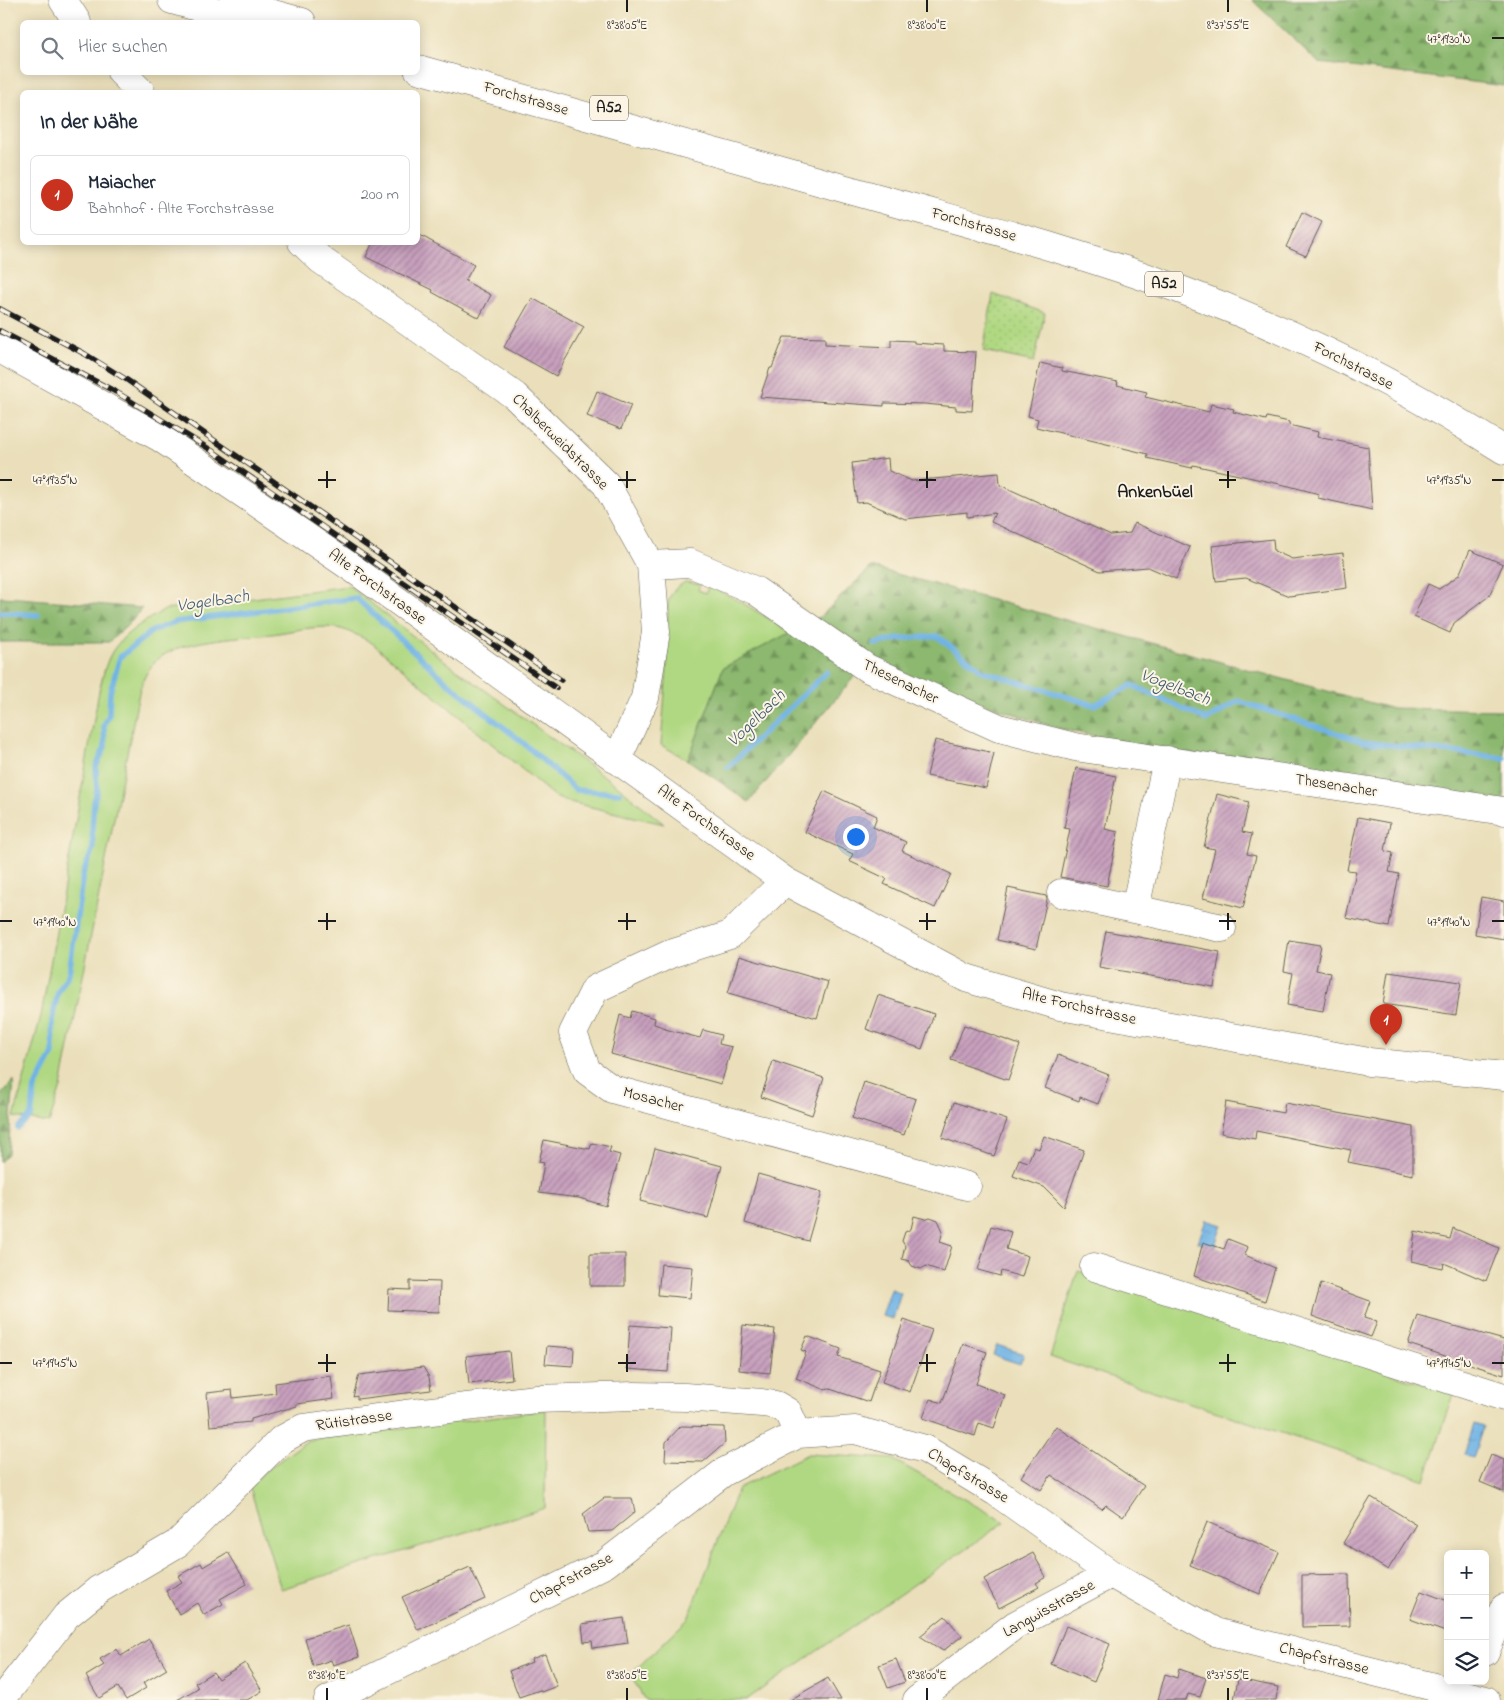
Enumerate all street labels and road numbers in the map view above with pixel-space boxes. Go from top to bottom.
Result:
street label: Forchstrasse [480,75,572,123]
road number: A52 [590,96,628,120]
street label: Forchstrasse [928,201,1020,249]
road number: A52 [1145,272,1183,296]
street label: Forchstrasse [1308,335,1398,397]
street label: Chalberweidstrasse [506,388,614,496]
street label: Alte Forchstrasse [323,543,432,631]
street label: Thesenacher [858,653,942,711]
street label: Thesenacher [1293,768,1379,804]
street label: Alte Forchstrasse [652,779,761,867]
street label: Alte Forchstrasse [1020,982,1139,1032]
street label: Mosacher [620,1080,686,1120]
street label: Rütistrasse [314,1404,395,1438]
street label: Chapfstrasse [923,1442,1014,1510]
street label: Chapfstrasse [525,1546,618,1611]
street label: Langwisstrasse [999,1573,1100,1644]
street label: Chapfstrasse [1277,1636,1372,1682]

